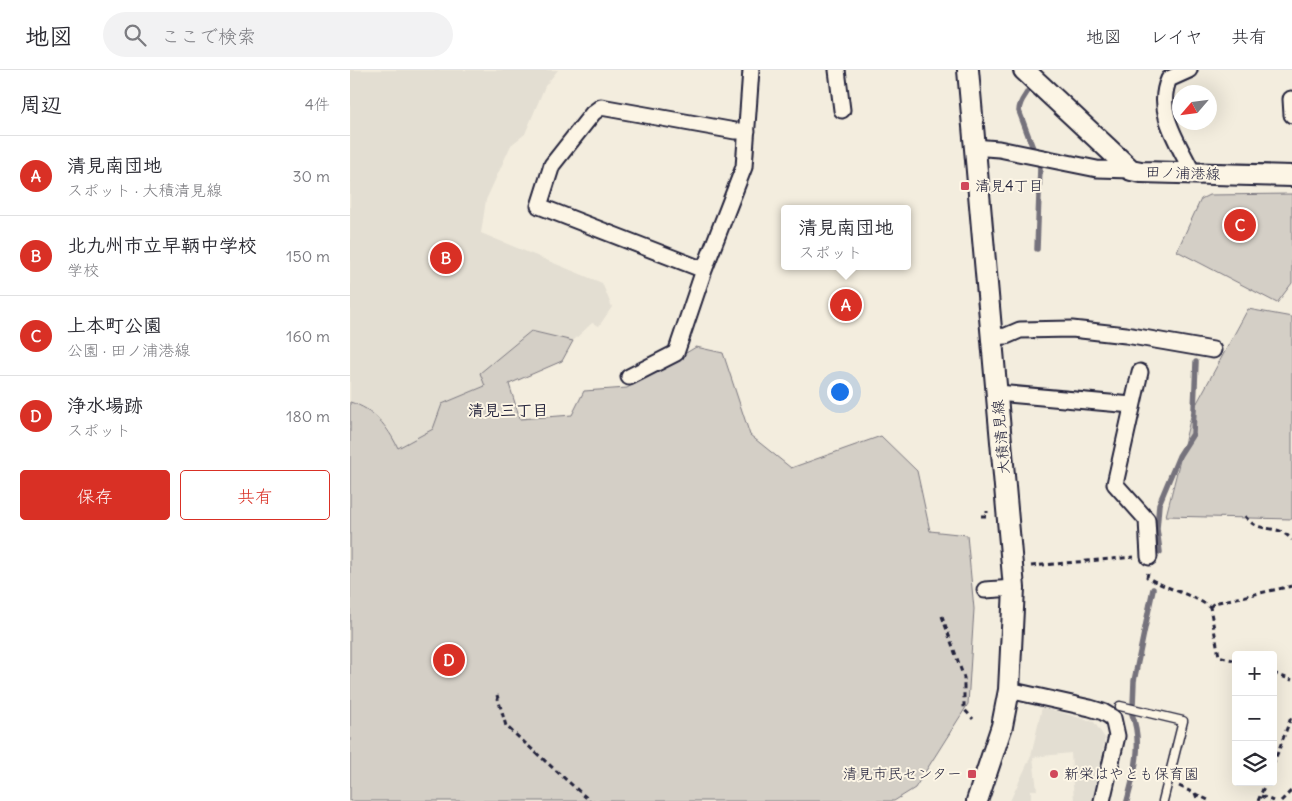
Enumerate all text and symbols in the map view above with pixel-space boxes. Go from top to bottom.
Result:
search box [103,12,453,57]
text: 地図 [25,21,73,51]
icon: search [121,21,149,49]
text: ここで検索 [161,24,256,48]
text: 地図 [1086,25,1122,48]
text: レイヤ [1150,25,1203,48]
text: 共有 [1231,25,1267,48]
north arrow [1172,85,1217,130]
text: 周辺 [20,91,62,118]
text: 4件 [305,94,330,114]
text: 清見南団地 [67,153,162,177]
street label: 田ノ浦港線 [1145,162,1221,183]
text: A [31,166,41,186]
text: 30 m [293,166,330,186]
place label: 清見4丁目 [975,176,1044,195]
text: スポット · 大積清見線 [67,180,222,200]
marker: 清見4丁目 [959,180,971,192]
popup [781,205,911,270]
pin: C [1224,206,1256,244]
text: 清見南団地 [798,215,894,239]
text: 北九州市立早鞆中学校 [67,233,257,257]
pin: B [430,239,462,277]
text: スポット [798,242,863,262]
text: B [31,246,41,266]
text: 150 m [286,246,330,266]
text: 学校 [67,260,99,280]
pin: A [830,286,862,324]
text: 上本町公園 [67,313,162,337]
text: C [31,326,41,346]
text: 160 m [286,326,330,346]
text: 公園 · 田ノ浦港線 [67,340,190,360]
your location [827,379,853,405]
text: 浄水場跡 [67,393,143,417]
street label: 大積清見線 [988,399,1013,475]
district label: 清見三丁目 [468,400,548,420]
text: D [30,406,42,426]
text: 180 m [286,406,330,426]
text: スポット [67,420,131,440]
button: 保存 [20,470,170,520]
button: 共有 [180,470,330,520]
pin: D [433,641,465,679]
map controls [1232,651,1277,786]
button: + [1232,651,1277,696]
button: − [1232,696,1277,741]
button: layers [1232,741,1277,786]
place label: 清見市民センター [843,764,962,783]
place label: 新栄はやとも保育園 [1064,764,1199,783]
marker: 清見市民センター [966,768,978,780]
marker: 新栄はやとも保育園 [1048,768,1060,780]

